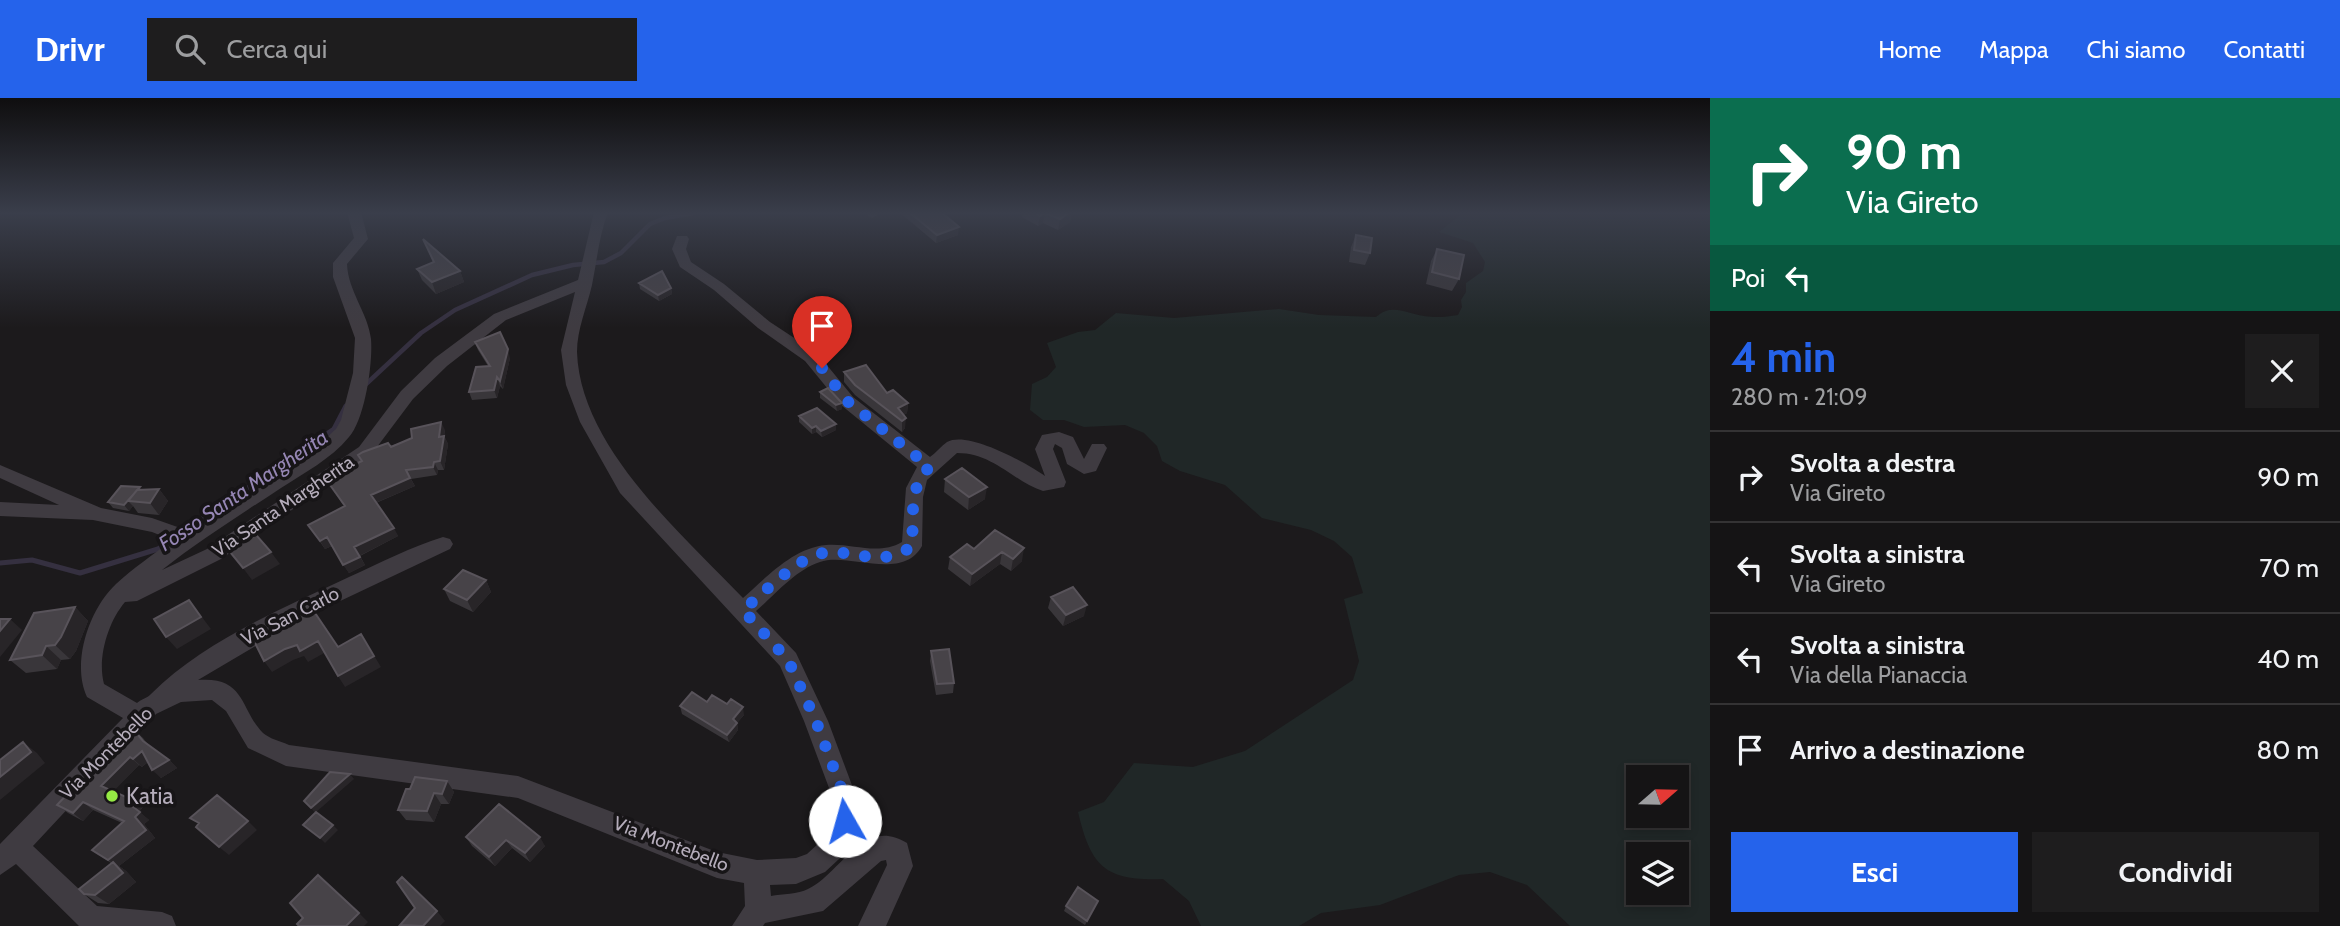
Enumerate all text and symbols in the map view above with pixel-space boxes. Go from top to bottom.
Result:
search box [147,18,637,81]
text: Drivr [35,29,105,69]
icon: search [171,30,209,68]
text: Cerca qui [227,33,327,65]
text: Home [1878,35,1941,64]
text: Mappa [1979,35,2048,64]
text: Chi siamo [2086,35,2185,64]
text: Contatti [2223,35,2305,64]
text: 90 m [1846,122,1962,181]
icon: right [1731,126,1822,217]
text: Via Gireto [1846,182,1979,221]
icon: left [1779,259,1817,297]
text: Poi [1731,262,1765,294]
pin [792,296,852,368]
icon: arrive [803,307,841,345]
text: 4 min [1731,331,1836,383]
button: close [2245,334,2319,408]
text: 280 m · 21:09 [1731,383,1868,411]
water label: Fosso Santa Margherita [154,424,332,556]
text: Svolta a destra [1790,447,1955,479]
street label: Via Santa Margherita [208,450,358,562]
icon: right [1731,458,1769,496]
text: 90 m [2257,461,2319,493]
text: Via Gireto [1790,479,1885,507]
text: Svolta a sinistra [1790,538,1965,570]
icon: left [1731,549,1769,587]
text: 70 m [2259,552,2319,584]
text: Via Gireto [1790,570,1885,598]
street label: Via San Carlo [237,582,343,650]
text: Svolta a sinistra [1790,629,1965,661]
icon: left [1731,640,1769,678]
text: 40 m [2257,643,2319,675]
text: Via della Pianaccia [1790,661,1967,689]
street label: Via Montebello [55,702,157,804]
icon: arrive [1731,731,1769,769]
text: Arrivo a destinazione [1790,734,2025,766]
text: 80 m [2256,734,2319,766]
north arrow [1626,765,1689,828]
map controls [1626,765,1689,905]
place label: Katia [126,782,174,810]
position arrow [808,784,882,858]
marker: Katia [104,788,120,804]
street label: Via Montebello [610,811,732,877]
button: Esci [1731,832,2018,912]
button: Condividi [2032,832,2319,912]
button: layers [1626,842,1689,905]

